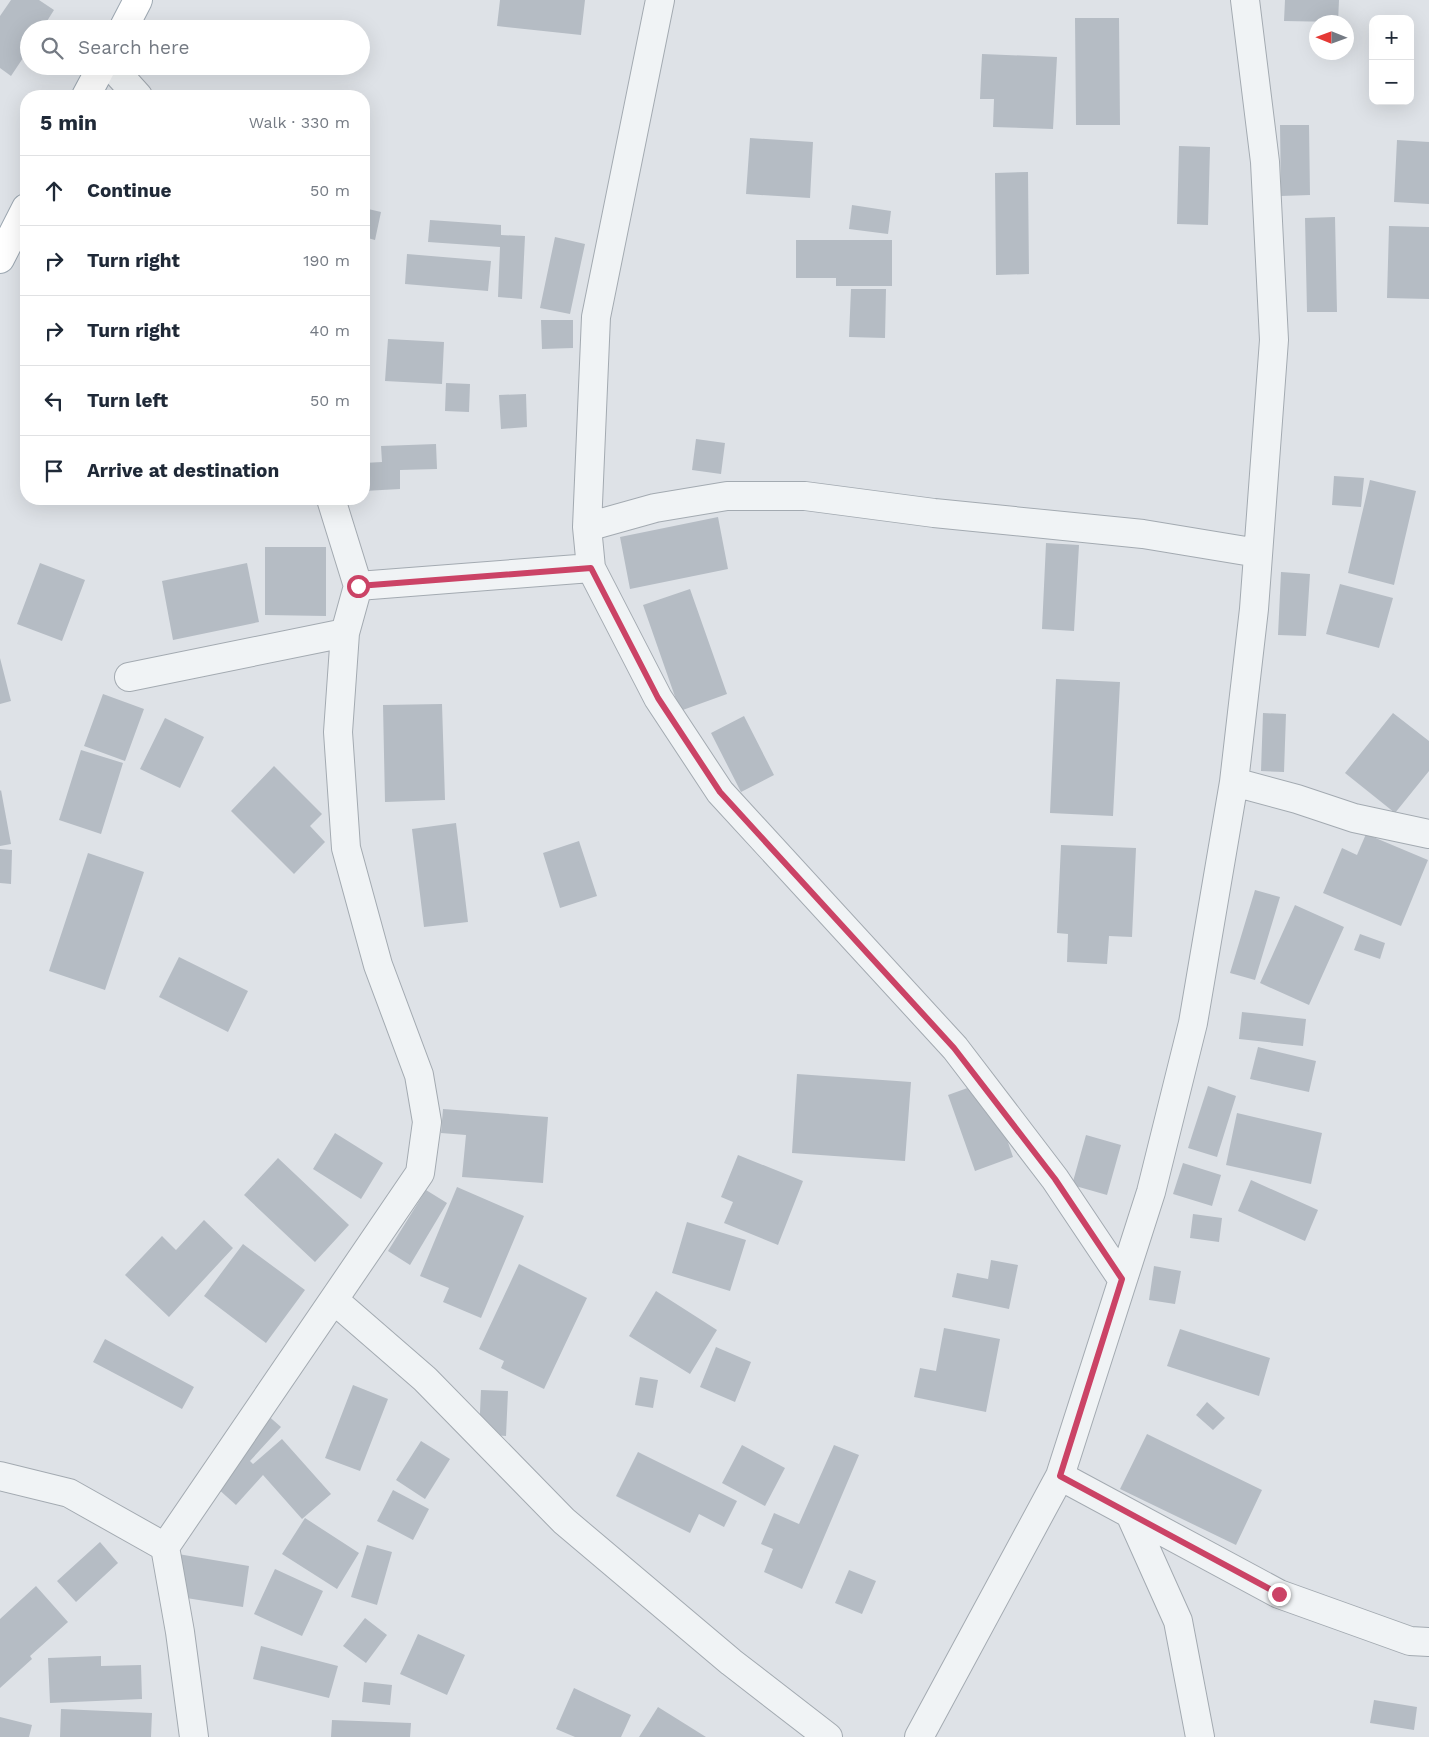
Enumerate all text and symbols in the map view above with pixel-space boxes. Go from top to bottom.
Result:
north arrow [1309,15,1354,60]
map controls [1369,15,1414,105]
button: + [1369,15,1414,60]
search box [20,20,370,75]
icon: search [38,34,66,62]
text: Search here [78,36,189,59]
button: − [1369,60,1414,105]
text: 5 min [40,110,97,135]
text: Walk · 330 m [249,113,350,132]
icon: ahead [40,177,68,205]
text: Continue [87,179,171,202]
text: 50 m [310,181,350,200]
icon: right [40,247,68,275]
text: Turn right [87,249,180,272]
text: 190 m [303,251,350,270]
icon: right [40,317,68,345]
text: Turn right [87,319,180,342]
text: 40 m [310,321,350,340]
icon: left [40,387,68,415]
text: Turn left [87,389,168,412]
text: 50 m [310,391,350,410]
icon: arrive [40,457,68,485]
text: Arrive at destination [87,459,279,482]
route start [347,575,370,598]
route end [1268,1583,1291,1606]

